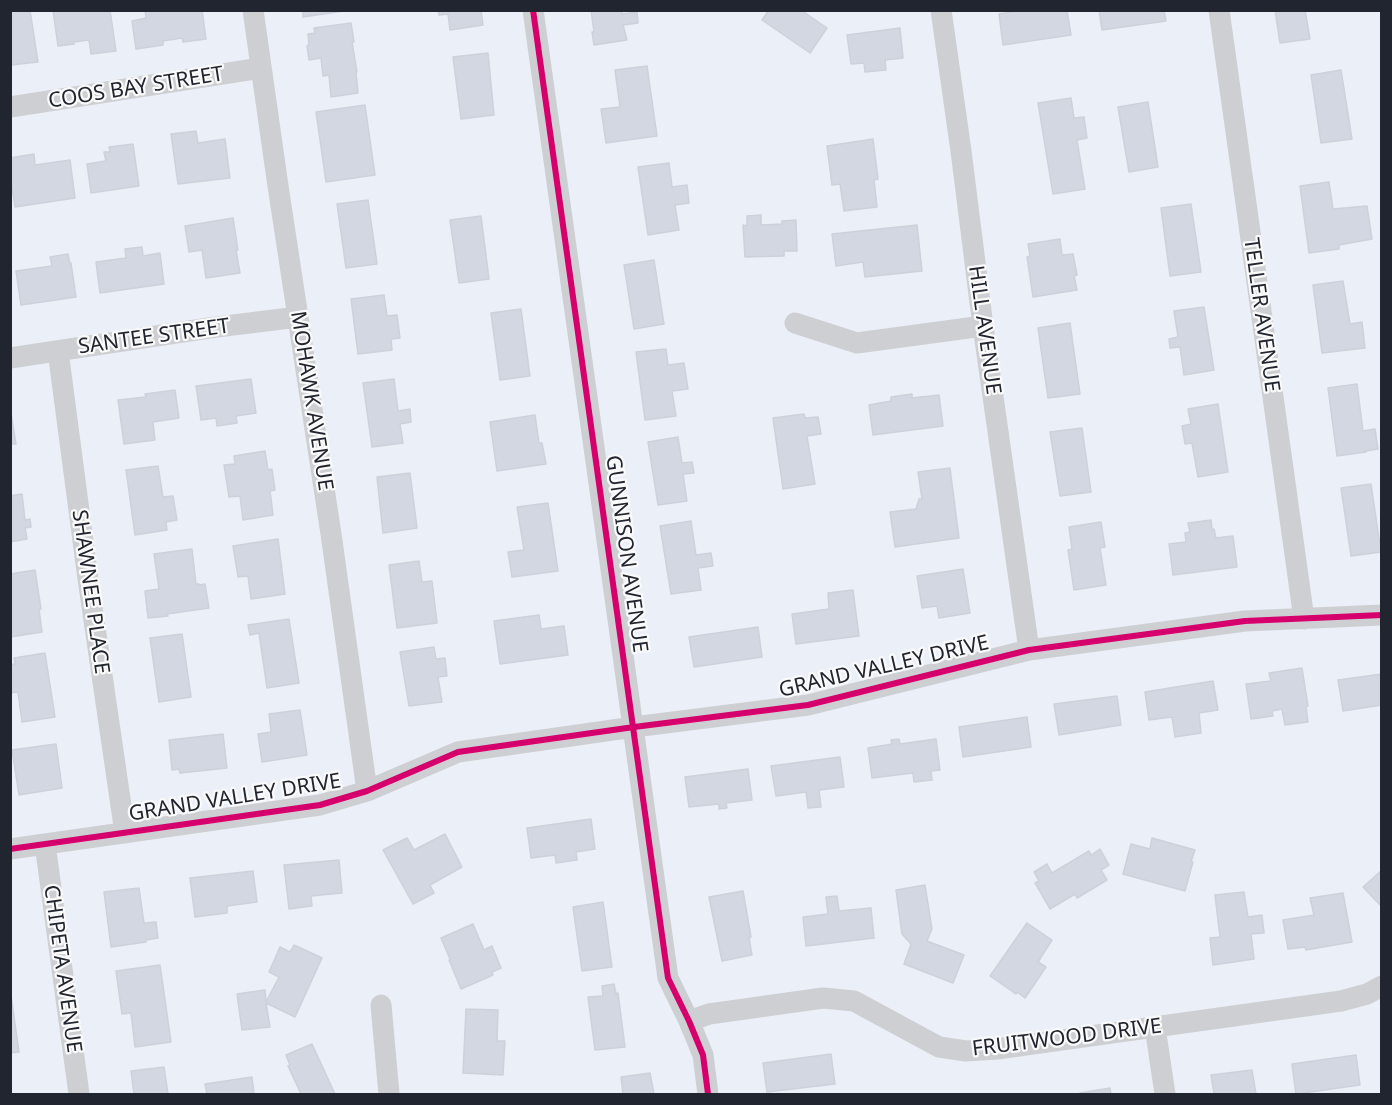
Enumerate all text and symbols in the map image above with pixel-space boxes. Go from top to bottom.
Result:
street label: COOS BAY STREET [47,62,225,114]
street label: TELLER AVENUE [1238,236,1284,394]
street label: HILL AVENUE [962,264,1006,396]
street label: MOHAWK AVENUE [284,309,338,493]
street label: SANTEE STREET [77,314,231,360]
street label: GUNNISON AVENUE [600,454,652,654]
street label: SHAWNEE PLACE [66,508,114,676]
street label: GRAND VALLEY DRIVE [777,631,991,703]
street label: GRAND VALLEY DRIVE [127,769,343,827]
street label: CHIPETA AVENUE [38,883,86,1055]
street label: FRUITWOOD DRIVE [971,1014,1163,1062]

